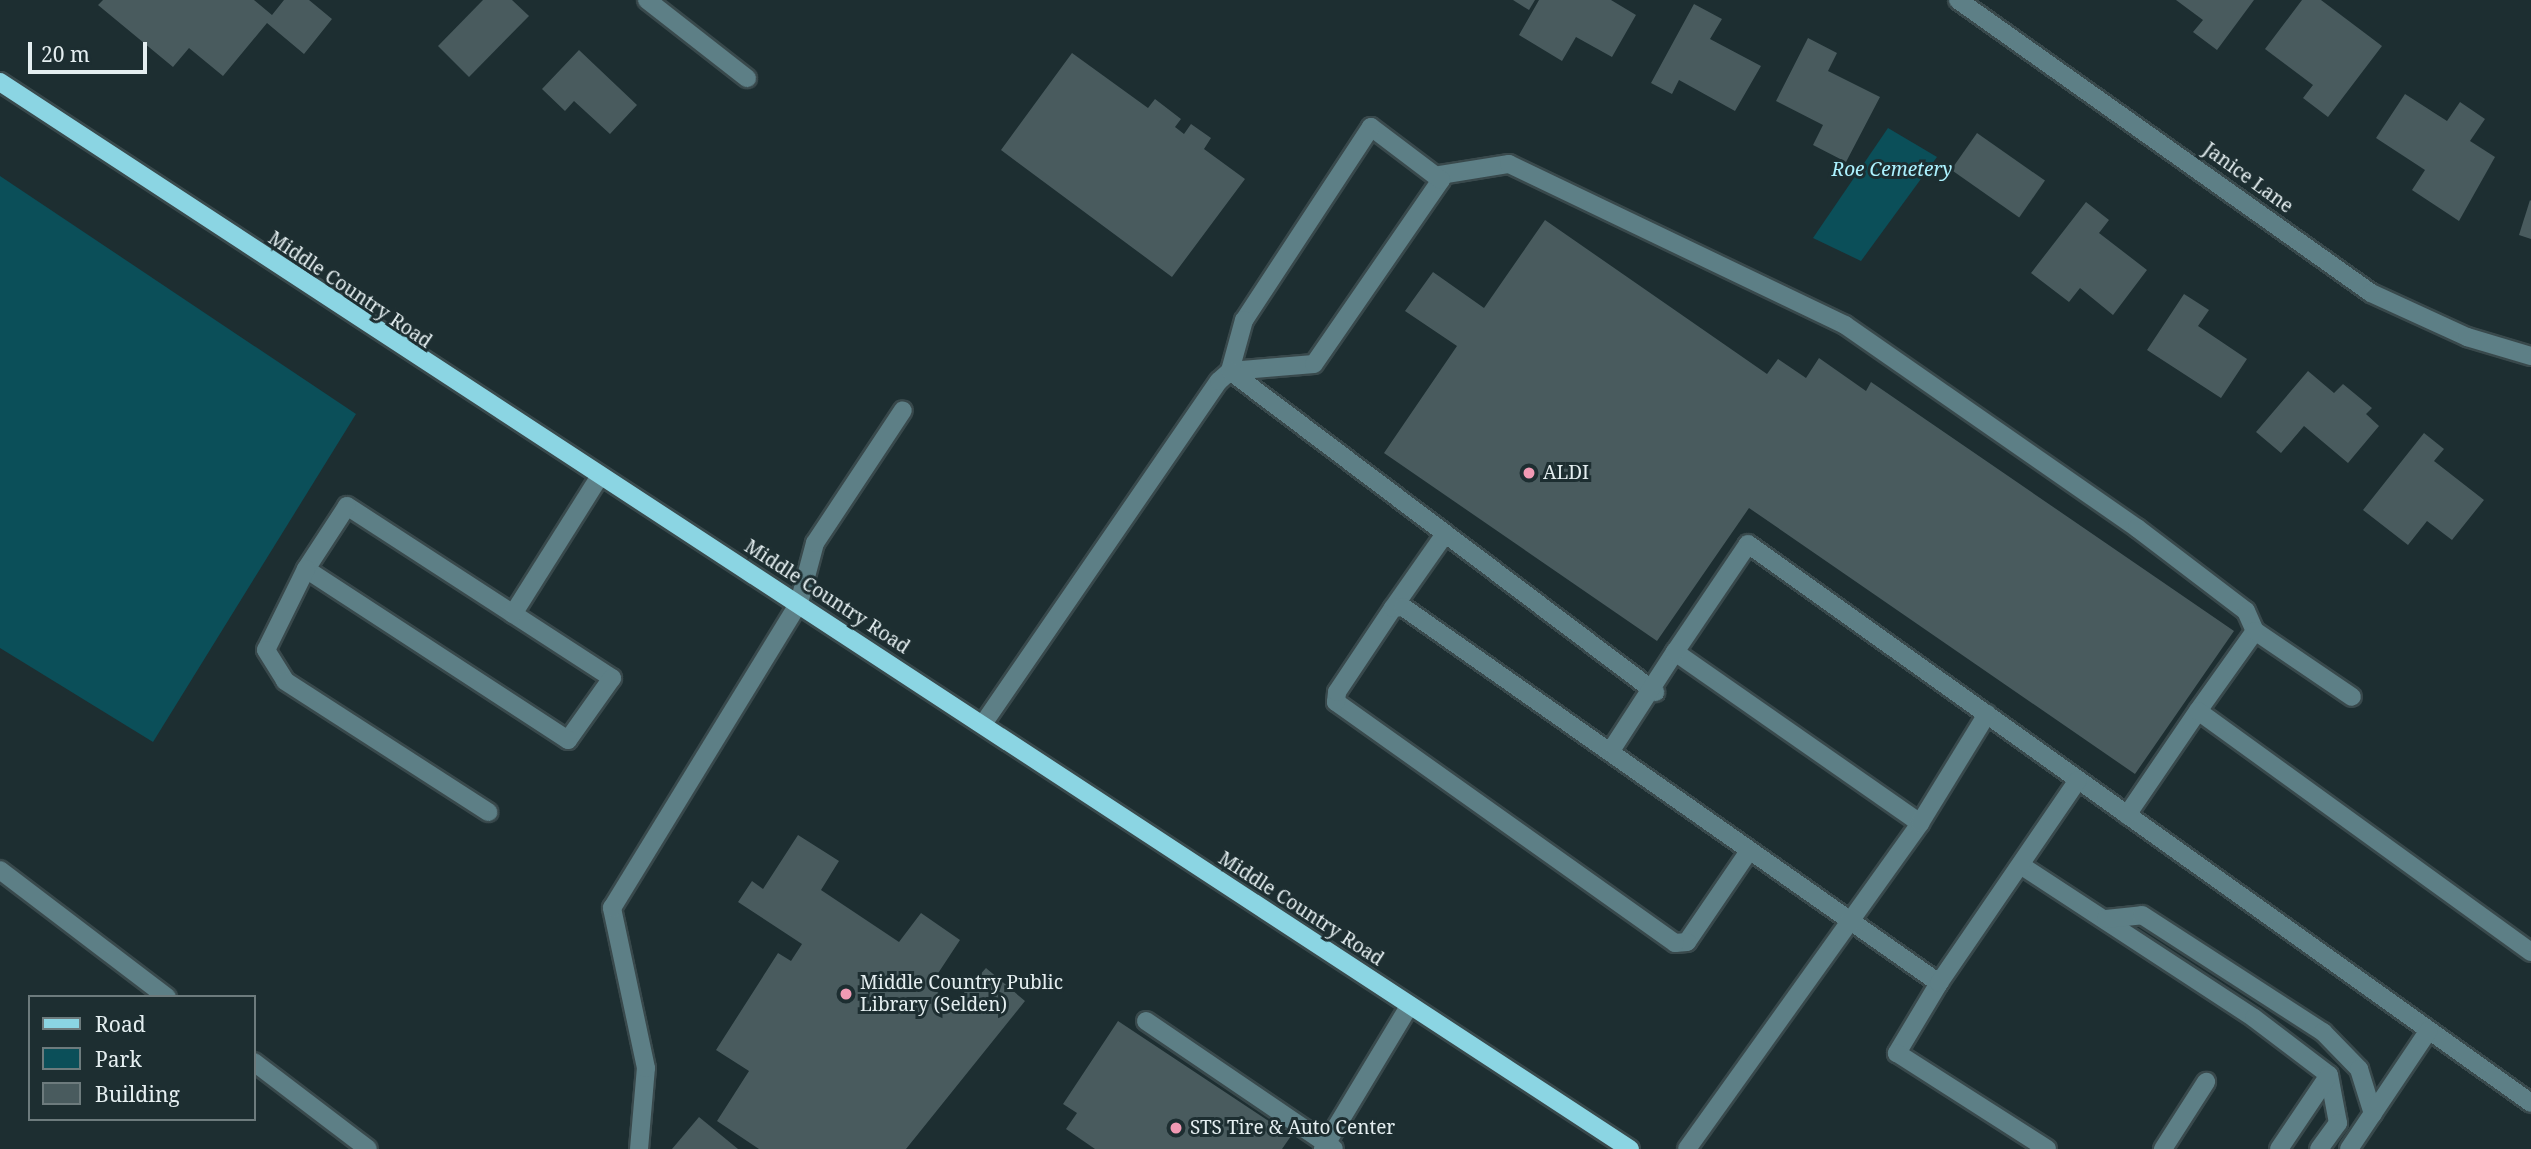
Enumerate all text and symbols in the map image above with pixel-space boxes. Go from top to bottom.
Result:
scale bar [32,28,150,72]
text: 20 m [41,40,90,68]
street label: Janice Lane [2199,138,2297,218]
park label: Roe Cemetery [1832,159,1952,181]
street label: Middle Country Road [264,227,436,353]
place label: ALDI [1543,462,1589,484]
marker: ALDI [1521,465,1537,481]
street label: Middle Country Road [740,535,914,659]
street label: Middle Country Road [1214,847,1388,971]
place label: Middle Country Public Library (Selden) [860,972,1063,1016]
marker: Middle Country Public Library (Selden) [838,986,854,1002]
legend [28,995,256,1121]
text: Road [95,1010,146,1038]
text: Park [95,1045,142,1073]
text: Building [95,1080,180,1108]
place label: STS Tire & Auto Center [1190,1117,1395,1139]
marker: STS Tire & Auto Center [1168,1120,1184,1136]

